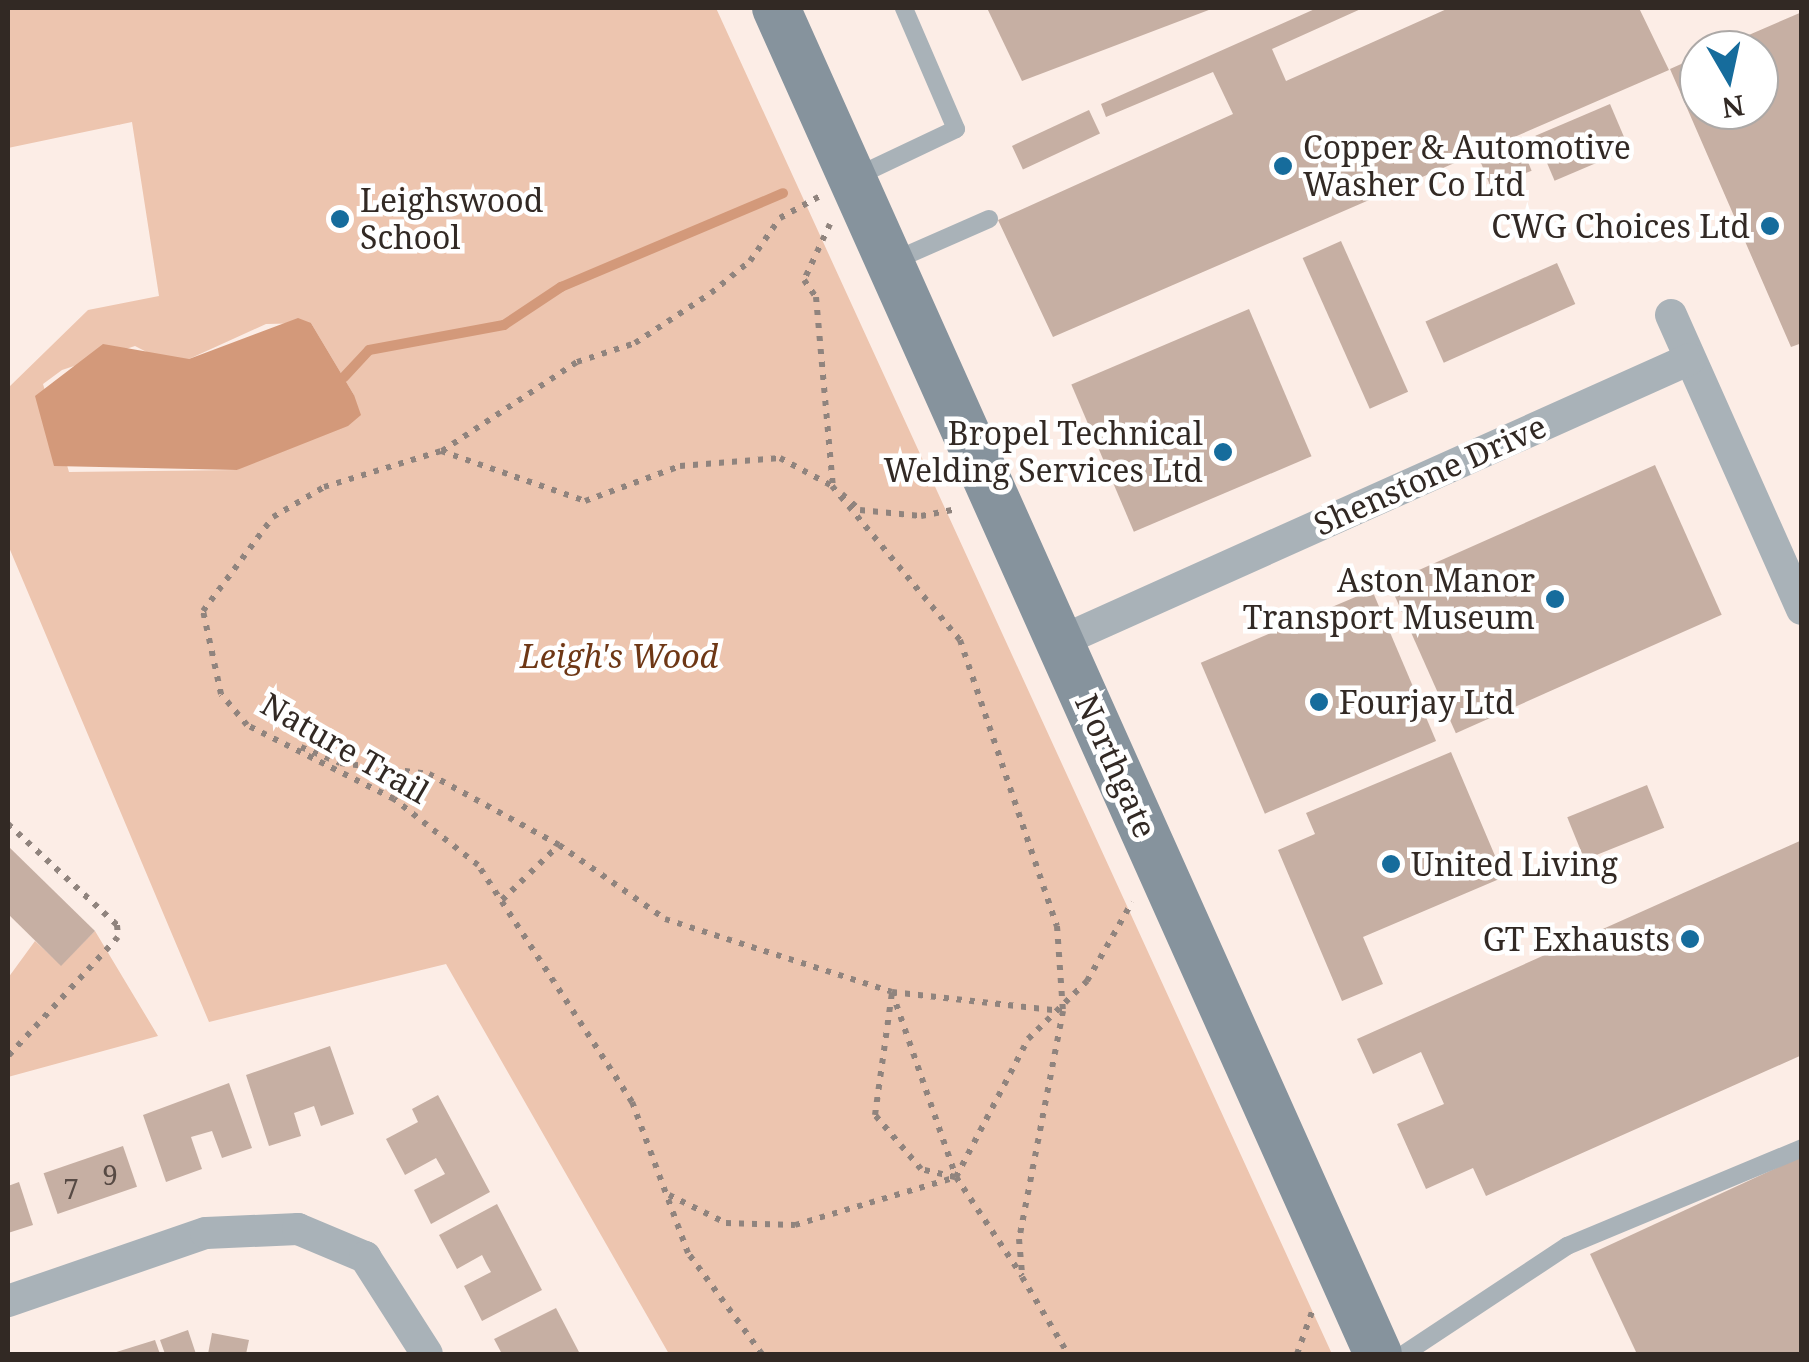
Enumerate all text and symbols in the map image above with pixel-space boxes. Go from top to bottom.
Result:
north arrow [1679,30,1779,130]
text: N [1720,87,1747,128]
place label: Copper & Automotive Washer Co Ltd [1303,129,1631,204]
marker: Copper & Automotive Washer Co Ltd [1272,155,1294,177]
place label: Leighswood School [360,182,543,257]
place label: CWG Choices Ltd [1491,207,1750,245]
marker: Leighswood School [329,208,351,230]
marker: CWG Choices Ltd [1759,215,1781,237]
street label: Shenstone Drive [1308,407,1552,543]
place label: Bropel Technical Welding Services Ltd [883,415,1203,490]
marker: Bropel Technical Welding Services Ltd [1212,441,1234,463]
place label: Aston Manor Transport Museum [1243,562,1535,637]
marker: Aston Manor Transport Museum [1544,588,1566,610]
park label: Leigh's Wood [520,637,718,675]
place label: Fourjay Ltd [1339,683,1515,721]
street label: Nature Trail [255,685,435,811]
street label: Northgate [1067,688,1165,844]
marker: Fourjay Ltd [1308,691,1330,713]
place label: United Living [1411,845,1618,883]
marker: United Living [1380,853,1402,875]
place label: GT Exhausts [1483,920,1670,958]
marker: GT Exhausts [1679,928,1701,950]
house number: 9 [102,1157,118,1191]
house number: 7 [63,1171,79,1205]

